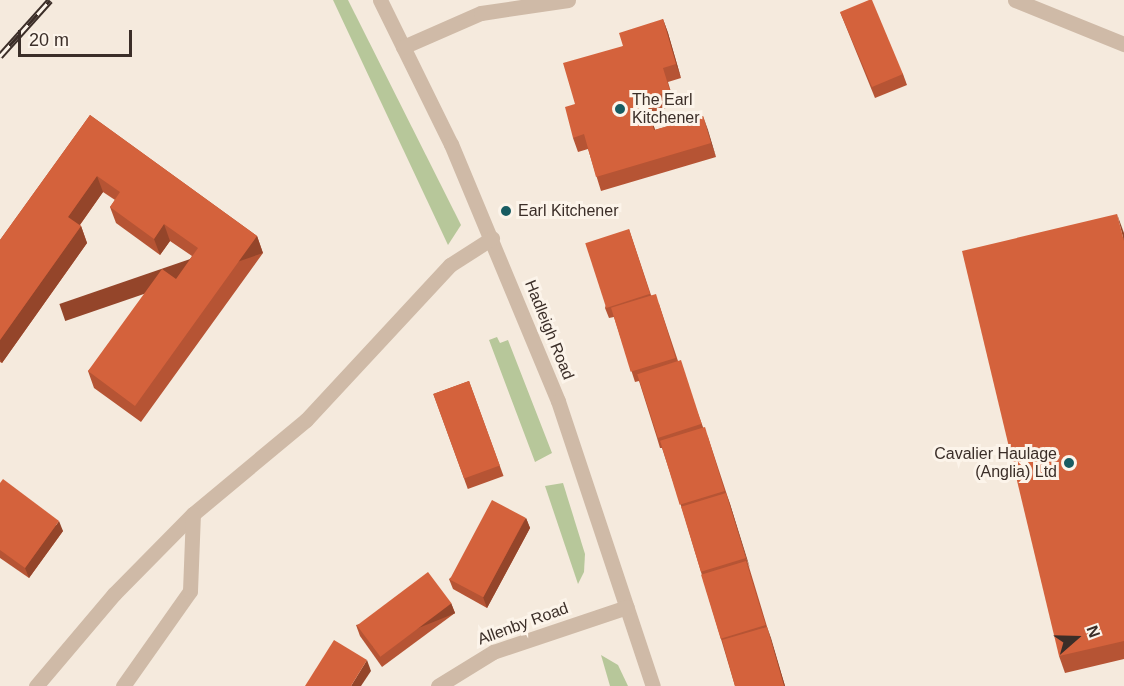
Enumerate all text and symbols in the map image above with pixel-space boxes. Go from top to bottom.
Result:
scale bar [21,18,135,56]
text: 20 m [29,30,69,50]
place label: The Earl Kitchener [632,90,700,128]
marker: The Earl Kitchener [613,102,627,116]
place label: Earl Kitchener [518,201,618,221]
marker: Earl Kitchener [499,204,513,218]
street label: Hadleigh Road [520,277,578,383]
place label: Cavalier Haulage (Anglia) Ltd [934,444,1057,482]
marker: Cavalier Haulage (Anglia) Ltd [1062,456,1076,470]
street label: Allenby Road [475,599,571,649]
north arrow [1046,608,1106,668]
text: N [1083,623,1103,640]

